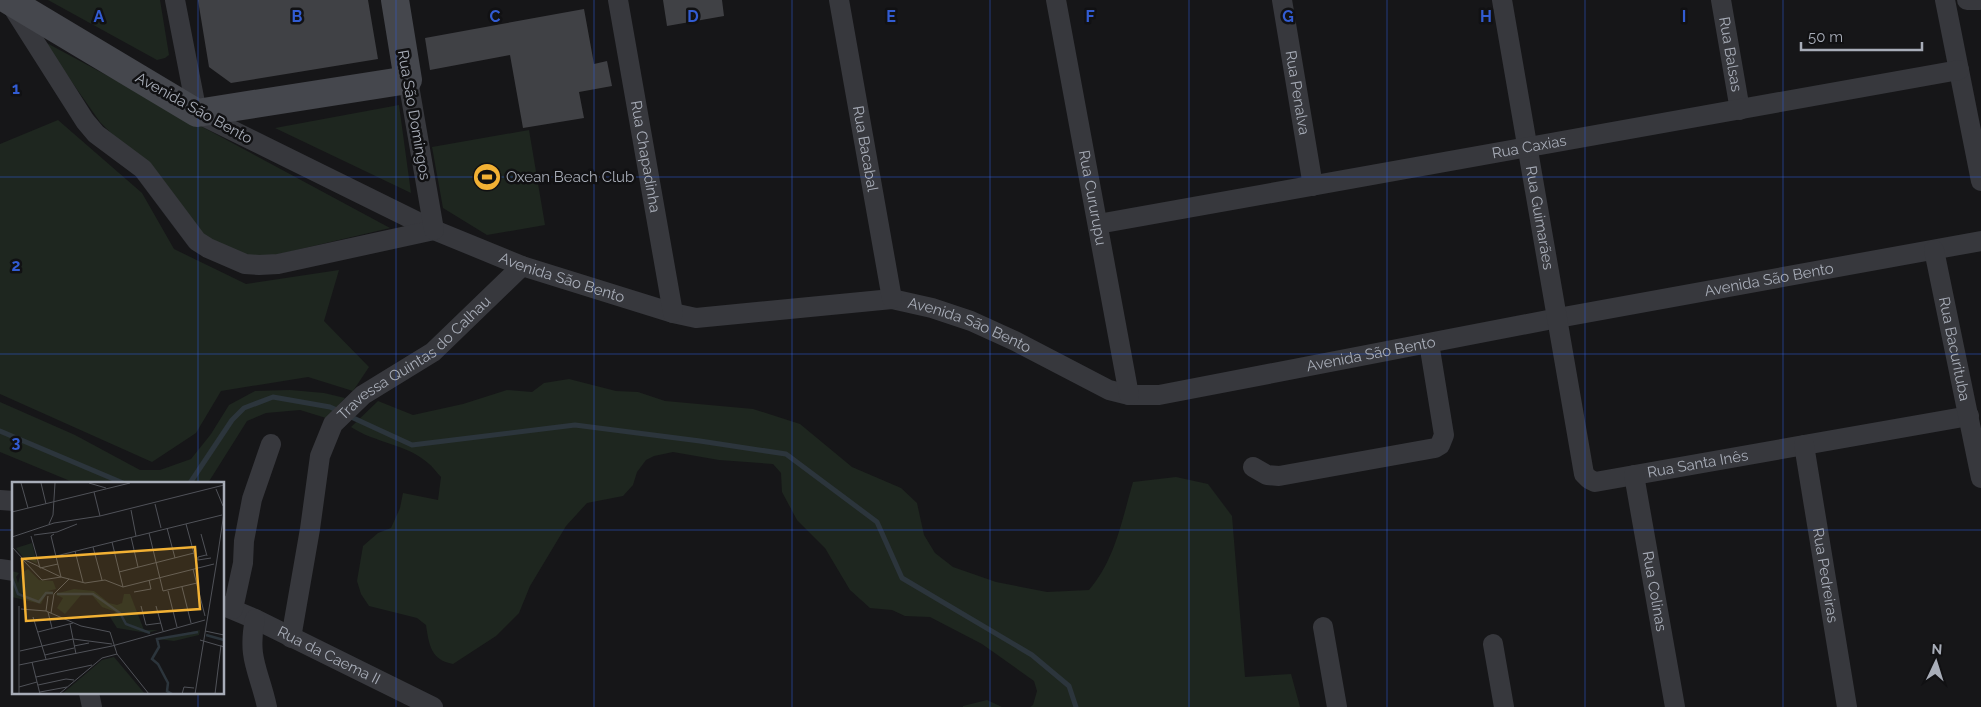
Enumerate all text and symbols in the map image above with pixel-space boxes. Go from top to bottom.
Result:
text: A [94,7,105,26]
text: B [292,7,303,26]
text: C [490,7,501,26]
text: D [687,7,699,26]
text: E [886,7,896,26]
text: F [1085,7,1095,26]
text: G [1282,7,1294,26]
text: H [1480,7,1492,26]
text: I [1682,7,1686,26]
street label: Rua Balsas [1715,15,1746,93]
scale bar [1801,20,1922,52]
text: 50 m [1808,28,1843,46]
street label: Rua São Domingos [394,49,434,181]
street label: Rua Penalva [1282,49,1313,136]
street label: Avenida São Bento [132,68,256,148]
text: 1 [12,79,20,98]
street label: Rua Chapadinha [627,99,664,214]
street label: Rua Bacabal [849,104,882,194]
street label: Rua Caxias [1490,131,1568,162]
street label: Rua Cururupu [1075,149,1110,247]
sports icon: Oxean Beach Club [472,162,502,192]
street label: Rua Guimarães [1522,164,1557,271]
place label: Oxean Beach Club [506,168,634,186]
street label: Avenida São Bento [496,249,627,306]
text: 2 [11,256,21,275]
street label: Avenida São Bento [1703,259,1835,300]
street label: Travessa Quintas do Calhau [334,292,495,424]
street label: Avenida São Bento [906,294,1034,357]
street label: Rua Bacurituba [1935,295,1974,403]
street label: Avenida São Bento [1305,333,1437,375]
text: 3 [12,433,21,452]
street label: Rua Santa Inês [1646,446,1749,482]
inset map [12,482,225,694]
street label: Rua Pedreiras [1809,527,1842,624]
street label: Rua Colinas [1639,550,1670,633]
street label: Rua da Caema II [274,623,383,689]
north arrow [1911,637,1961,687]
text: N [1931,641,1943,657]

